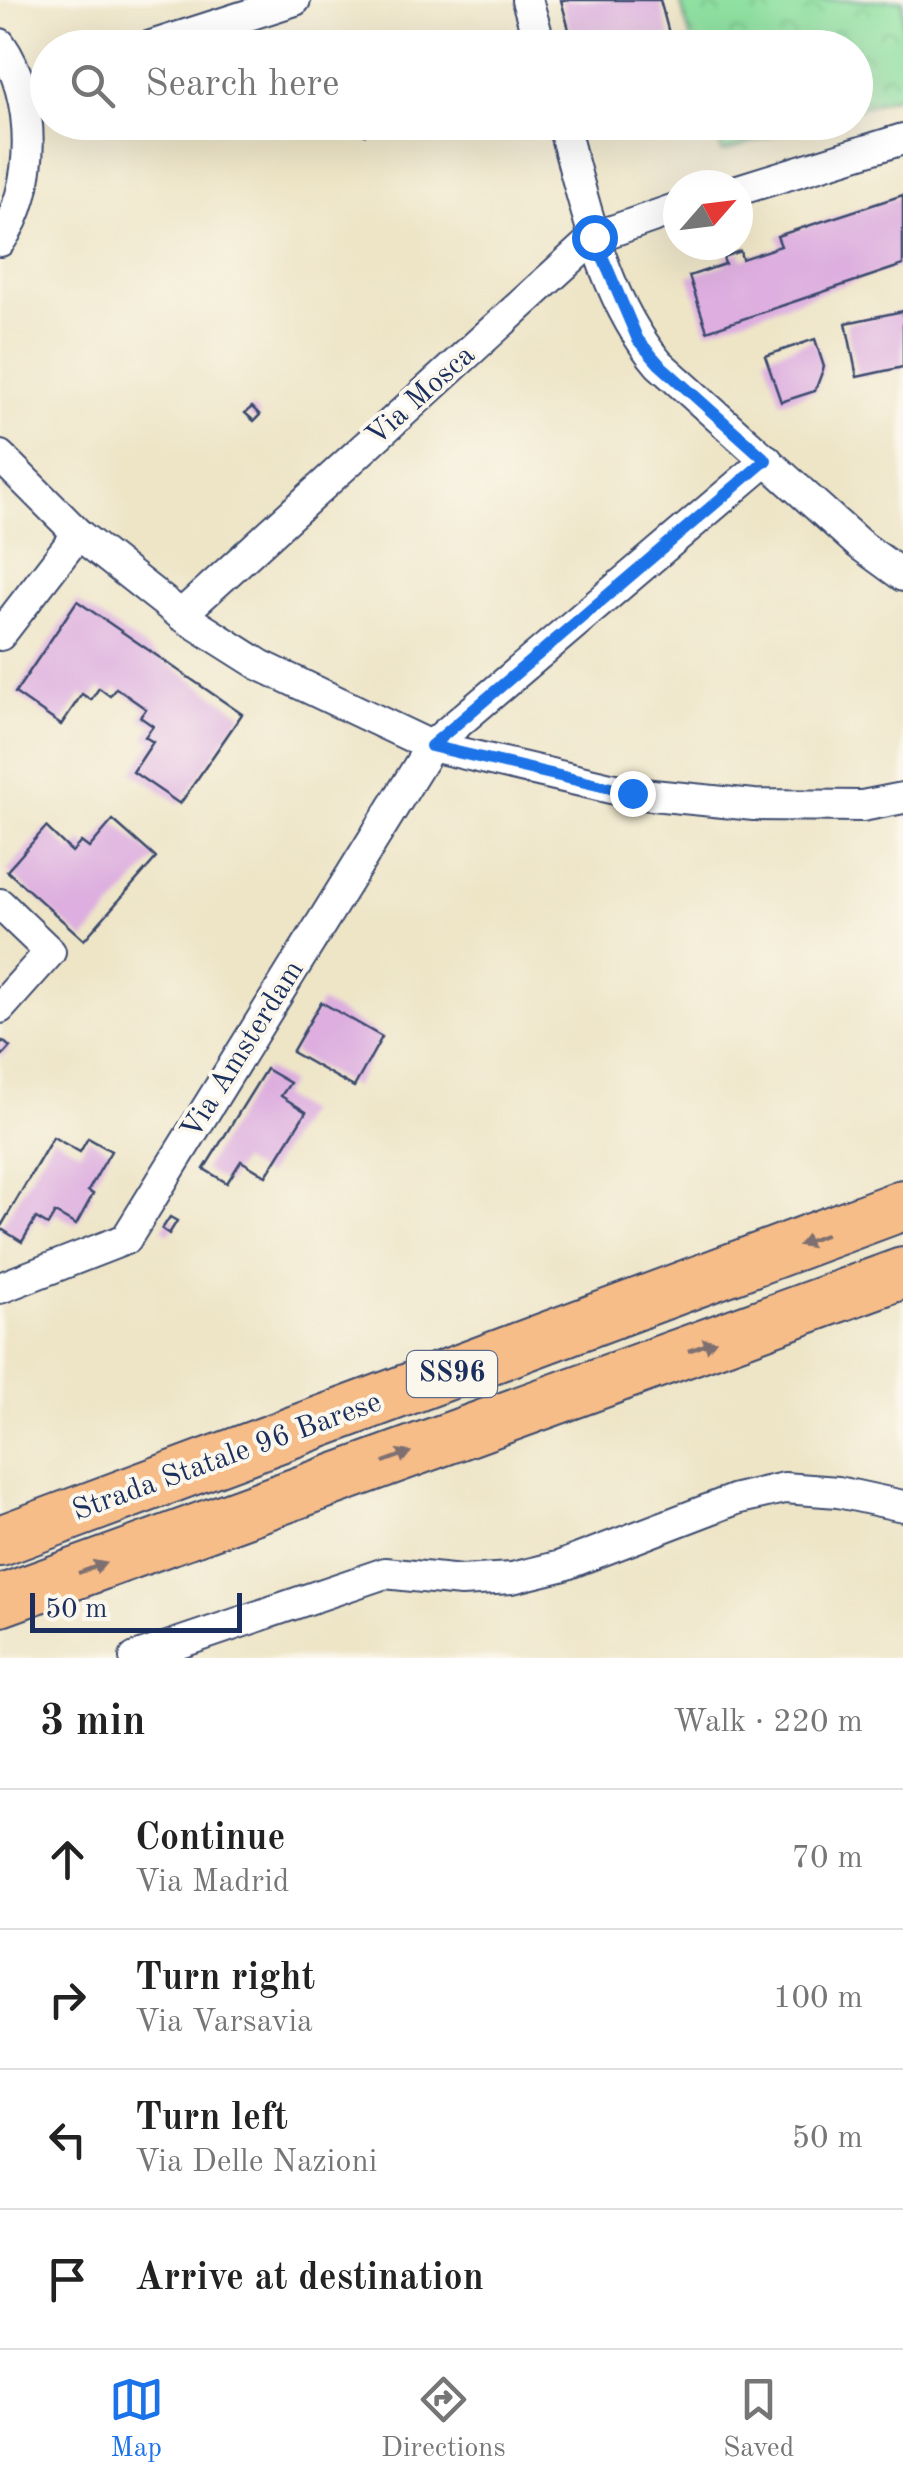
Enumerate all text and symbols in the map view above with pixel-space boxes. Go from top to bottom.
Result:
search box [30,30,873,140]
icon: search [65,58,120,113]
text: Search here [145,66,340,104]
north arrow [663,170,753,260]
route start [572,215,618,261]
street label: Via Mosca [361,340,481,452]
route end [610,771,656,817]
street label: Via Amsterdam [176,956,310,1144]
one-way arrow [796,1232,826,1248]
one-way arrow [688,1338,718,1353]
road number: SS96 [407,1351,497,1397]
street label: Strada Statale 96 Barese [69,1387,385,1527]
one-way arrow [382,1449,412,1464]
one-way arrow [77,1560,107,1575]
scale bar [30,1588,242,1632]
text: 50 m [45,1596,108,1624]
text: 3 min [40,1702,146,1744]
text: Walk · 220 m [673,1707,863,1739]
text: Continue [135,1820,285,1858]
icon: ahead [40,1832,95,1887]
text: 70 m [792,1843,863,1875]
text: Via Madrid [135,1867,290,1899]
text: Turn right [135,1960,315,1998]
icon: right [40,1972,95,2027]
text: 100 m [773,1983,863,2015]
text: Via Varsavia [135,2007,313,2039]
text: Turn left [135,2100,288,2138]
icon: left [40,2112,95,2167]
text: 50 m [792,2123,863,2155]
text: Via Delle Nazioni [135,2147,377,2179]
icon: arrive [40,2252,95,2307]
text: Arrive at destination [135,2260,484,2298]
tab: Map [109,2372,164,2467]
tab: Directions [381,2372,506,2467]
tab: Saved [723,2372,794,2467]

